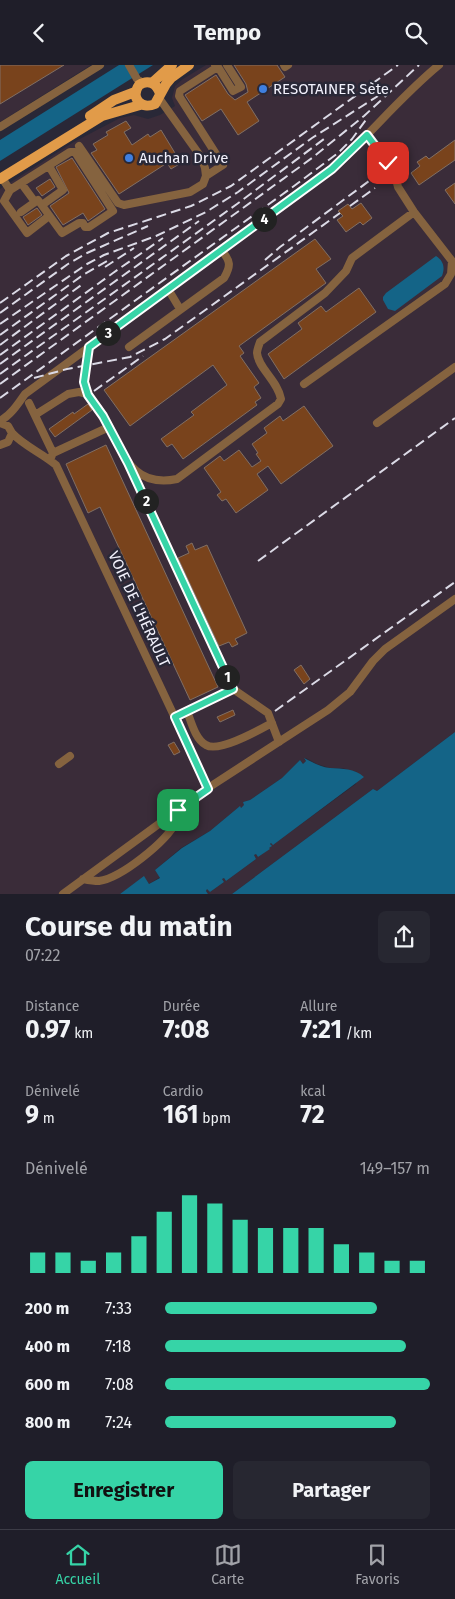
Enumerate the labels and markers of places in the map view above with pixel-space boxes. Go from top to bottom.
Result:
place label: RESOTAINER Sète [273,80,389,98]
marker: RESOTAINER Sète [257,83,269,95]
pin [367,142,409,184]
place label: Auchan Drive [139,149,228,167]
marker: Auchan Drive [123,152,135,164]
pin: 4 [252,207,276,231]
pin: 3 [96,321,120,345]
pin: 2 [134,489,158,513]
pin: 1 [214,665,240,689]
pin [157,789,199,831]

